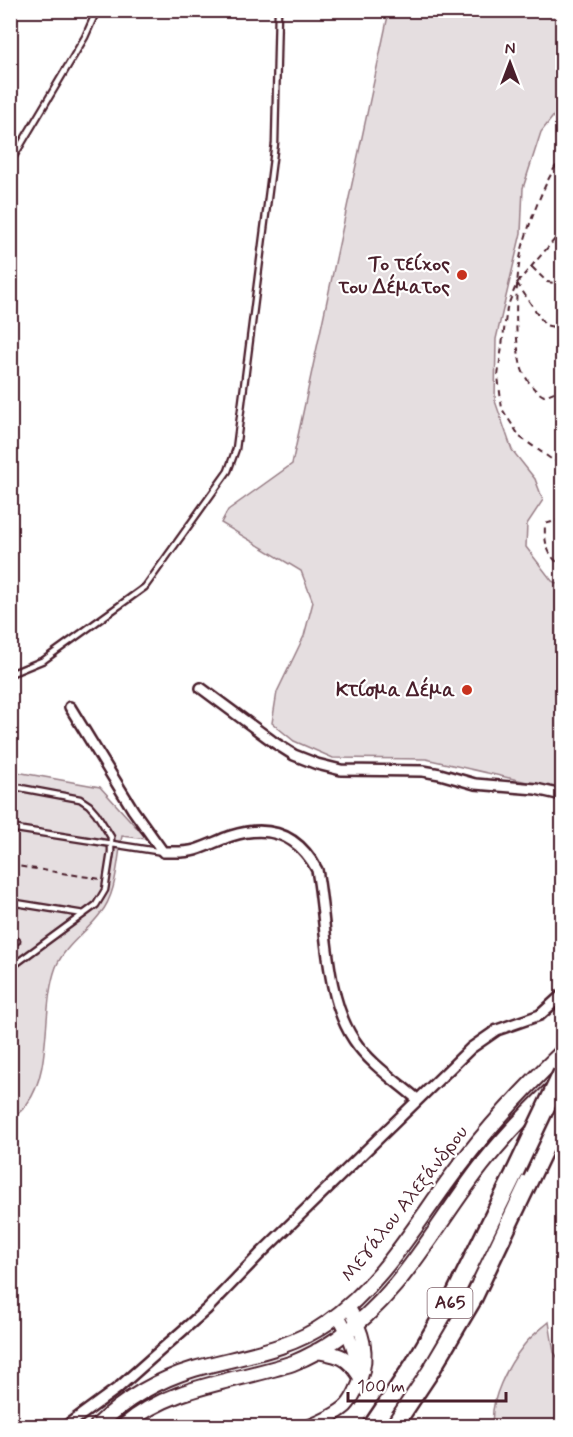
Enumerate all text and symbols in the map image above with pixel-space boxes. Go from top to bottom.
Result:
north arrow [480,33,540,93]
text: N [505,39,515,60]
place label: Το τείχος του Δέματος [338,251,450,301]
marker: Το τείχος του Δέματος [455,268,469,282]
place label: Κτίσμα Δέμα [336,676,455,704]
marker: Κτίσμα Δέμα [460,683,474,697]
street label: Μεγάλου Αλεξάνδρου [335,1120,475,1288]
road number: Α65 [428,1288,472,1318]
scale bar [348,1365,506,1403]
text: 100 m [357,1375,405,1399]

